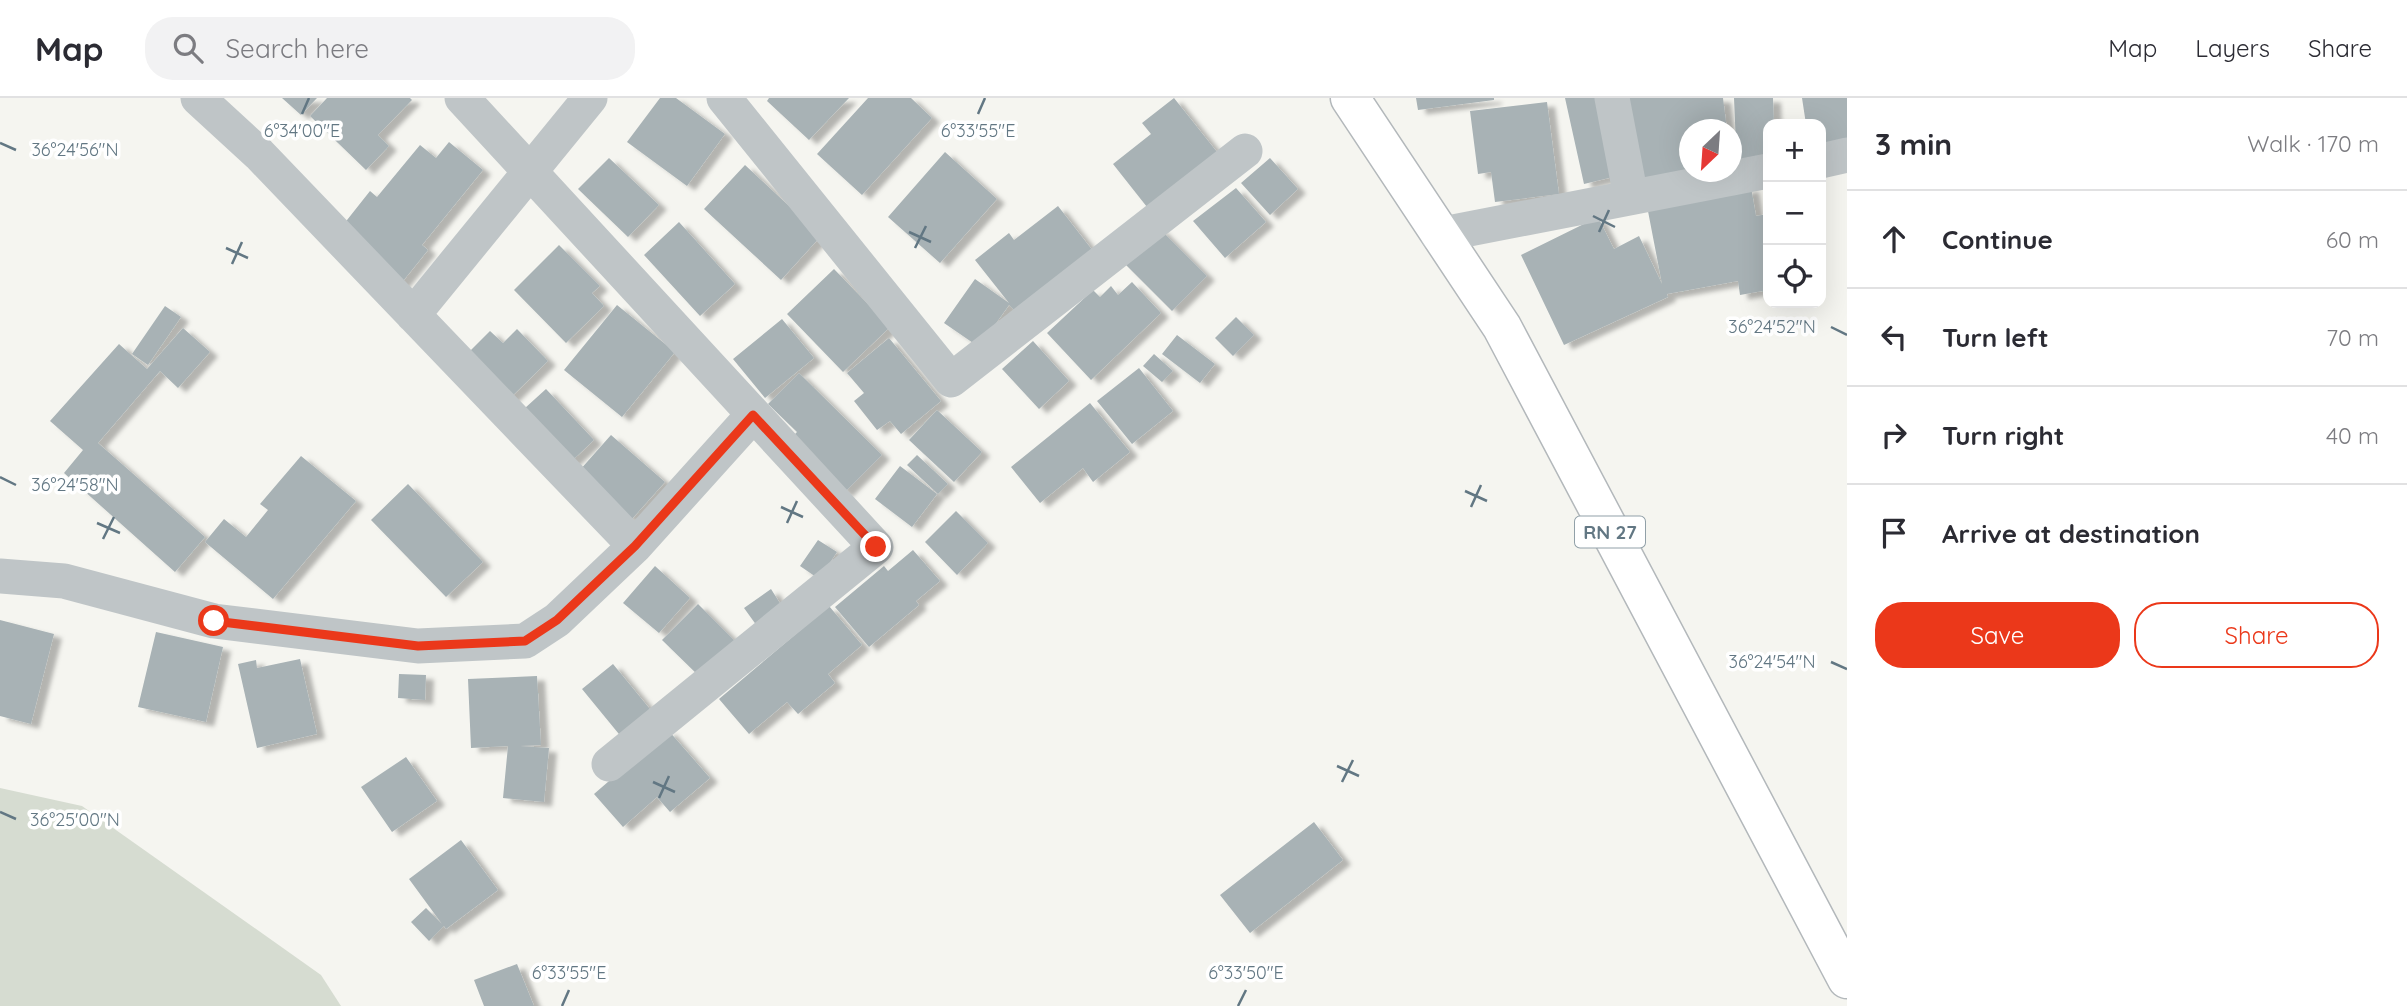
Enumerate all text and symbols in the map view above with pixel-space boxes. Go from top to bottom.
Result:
search box [145,17,635,80]
text: Map [35,28,103,69]
icon: search [169,29,207,67]
text: Search here [225,32,369,65]
text: Map [2108,33,2157,63]
text: Layers [2195,33,2270,63]
text: Share [2308,33,2372,63]
text: 6°34'00"E [264,119,340,142]
text: 6°33'55"E [941,119,1015,142]
north arrow [1679,119,1742,182]
map controls [1763,119,1826,308]
button: + [1763,119,1826,182]
text: 3 min [1875,125,1952,163]
text: Walk · 170 m [2247,129,2379,158]
text: 36°24'56"N [31,138,119,161]
button: − [1763,182,1826,245]
icon: ahead [1875,220,1913,258]
text: Continue [1942,223,2053,256]
text: 60 m [2326,225,2379,254]
button: locate [1763,245,1826,308]
text: 36°24'52"N [1728,315,1816,338]
icon: left [1875,318,1913,356]
text: Turn left [1942,321,2049,354]
text: 70 m [2326,323,2379,352]
icon: right [1875,416,1913,454]
text: Turn right [1942,419,2064,452]
text: 40 m [2326,421,2379,450]
text: 36°24'58"N [31,473,119,496]
icon: arrive [1875,514,1913,552]
road number: RN 27 [1575,516,1645,547]
text: Arrive at destination [1942,517,2200,550]
route end [860,531,891,562]
button: Save [1875,602,2120,668]
button: Share [2134,602,2379,668]
route start [198,605,229,636]
text: 36°24'54"N [1728,650,1816,673]
text: 36°25'00"N [30,808,120,831]
text: 6°33'55"E [532,961,606,984]
text: 6°33'50"E [1208,961,1284,984]

